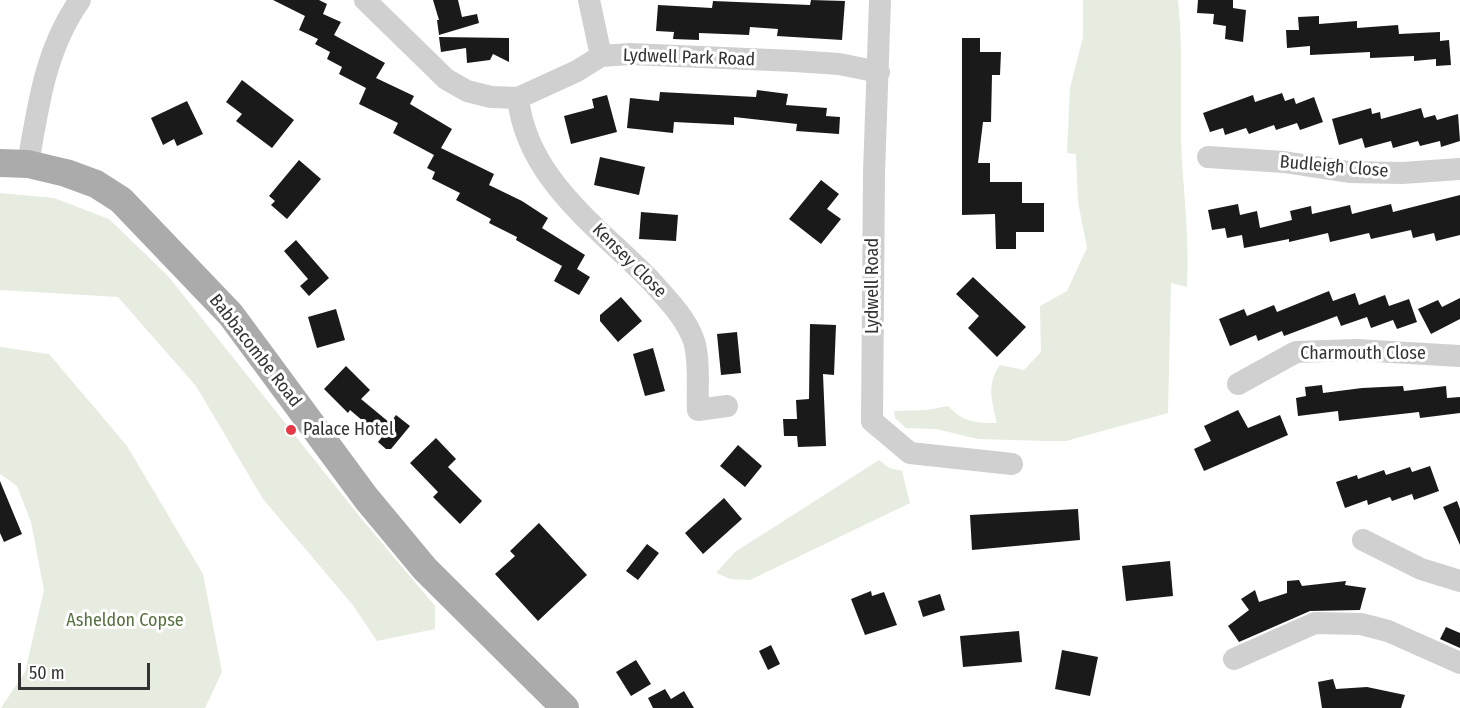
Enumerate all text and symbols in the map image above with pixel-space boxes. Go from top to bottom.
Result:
street label: Lydwell Park Road [622,45,756,71]
street label: Budleigh Close [1279,151,1389,183]
street label: Kensey Close [587,219,671,303]
street label: Lydwell Road [862,238,884,334]
street label: Babbacombe Road [204,290,306,412]
street label: Charmouth Close [1300,343,1426,365]
place label: Palace Hotel [303,419,394,441]
marker: Palace Hotel [284,423,298,437]
park label: Asheldon Copse [66,610,184,632]
scale bar [21,651,153,689]
text: 50 m [29,662,65,684]

